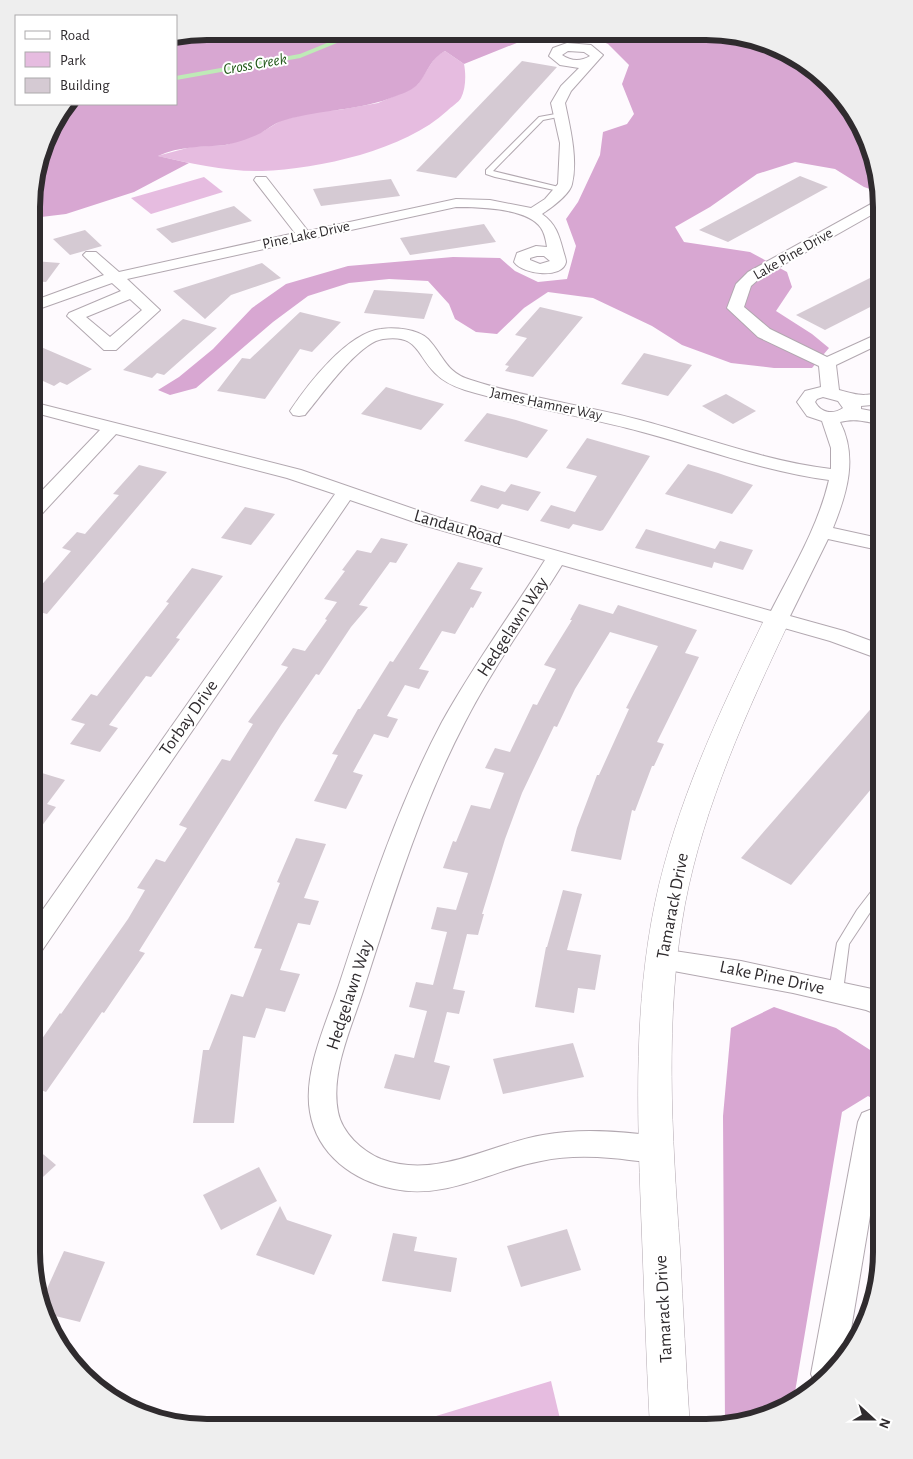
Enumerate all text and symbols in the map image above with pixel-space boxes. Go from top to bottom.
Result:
legend [15,15,178,105]
text: Road [60,28,90,43]
water label: Cross Creek [222,51,288,77]
text: Park [60,53,86,68]
text: Building [60,78,110,93]
street label: Pine Lake Drive [261,218,351,252]
street label: Lake Pine Drive [751,225,835,283]
street label: James Hamner Way [489,385,604,423]
street label: Landau Road [412,507,504,549]
street label: Hedgelawn Way [474,574,552,680]
street label: Torbay Drive [157,677,221,759]
street label: Tamarack Drive [654,851,692,961]
street label: Hedgelawn Way [324,938,376,1052]
street label: Lake Pine Drive [718,958,826,998]
street label: Tamarack Drive [652,1255,676,1363]
north arrow [848,1394,898,1444]
text: N [876,1416,892,1430]

